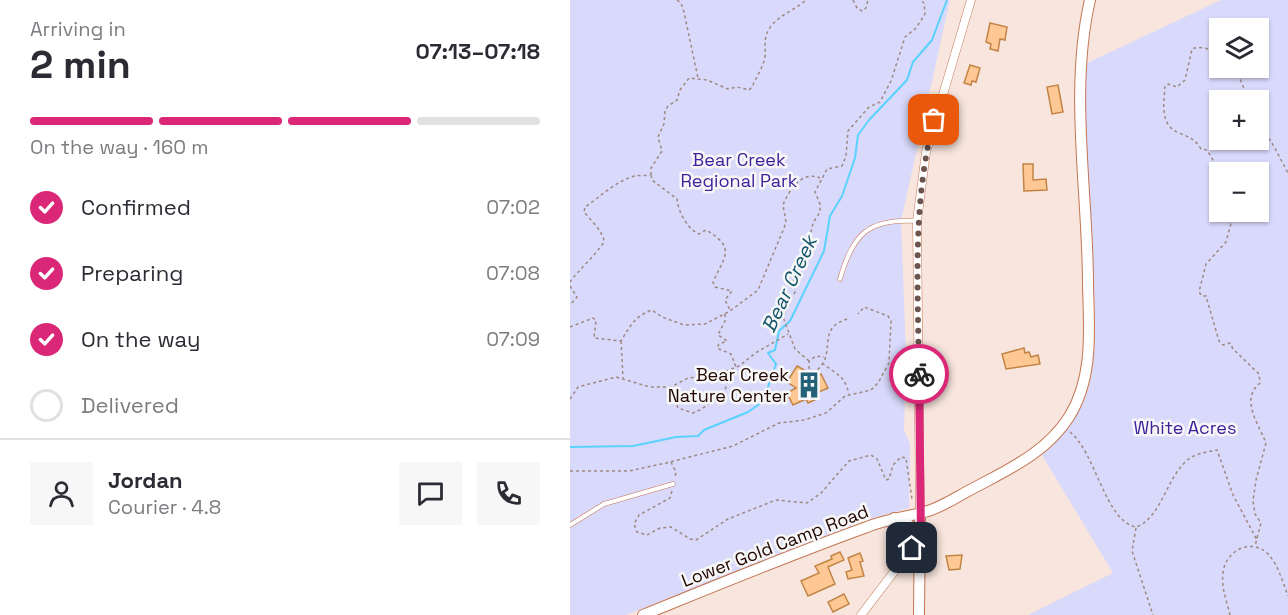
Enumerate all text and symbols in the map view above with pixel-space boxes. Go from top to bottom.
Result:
text: Arriving in [30,16,126,42]
map controls [1209,18,1269,222]
button: layers [1209,18,1269,78]
text: 07:13–07:18 [416,37,540,65]
text: 2 min [30,40,131,89]
button: + [1209,90,1269,150]
pin [908,94,959,145]
icon: bag [917,103,950,136]
text: On the way · 160 m [30,134,208,160]
park label: Bear Creek Regional Park [681,148,798,192]
button: − [1209,162,1269,222]
icon: check [30,191,63,224]
text: Confirmed [81,193,191,221]
text: 07:02 [486,194,540,220]
water label: Bear Creek [755,229,824,336]
icon: check [30,257,63,290]
text: Preparing [81,259,183,287]
text: 07:08 [486,260,540,286]
icon: check [30,323,63,356]
text: On the way [81,325,200,353]
text: 07:09 [486,326,540,352]
courier [889,344,949,404]
icon: bike [903,358,936,391]
place label: Bear Creek Nature Center [668,363,789,407]
building icon: Bear Creek Nature Center [794,370,824,400]
text: Delivered [81,391,179,419]
park label: White Acres [1134,416,1236,439]
button: person [30,462,93,525]
button: chat [399,462,462,525]
button: phone [477,462,540,525]
text: Jordan [108,466,183,494]
text: Courier · 4.8 [108,494,221,520]
street label: Lower Gold Camp Road [678,499,872,592]
pin [886,522,937,573]
icon: home [895,531,928,564]

